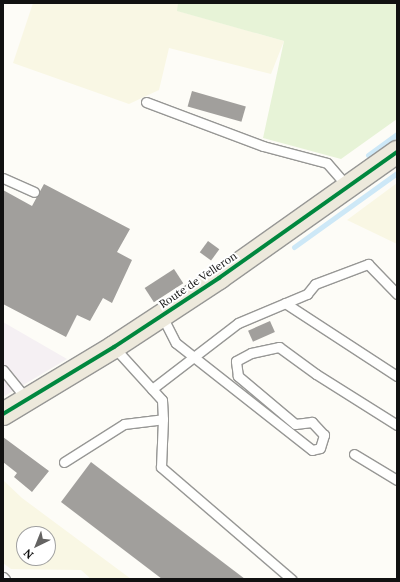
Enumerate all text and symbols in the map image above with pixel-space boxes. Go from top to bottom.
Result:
street label: Route de Velleron [157,249,239,311]
north arrow [16,526,56,566]
text: N [21,546,36,562]

